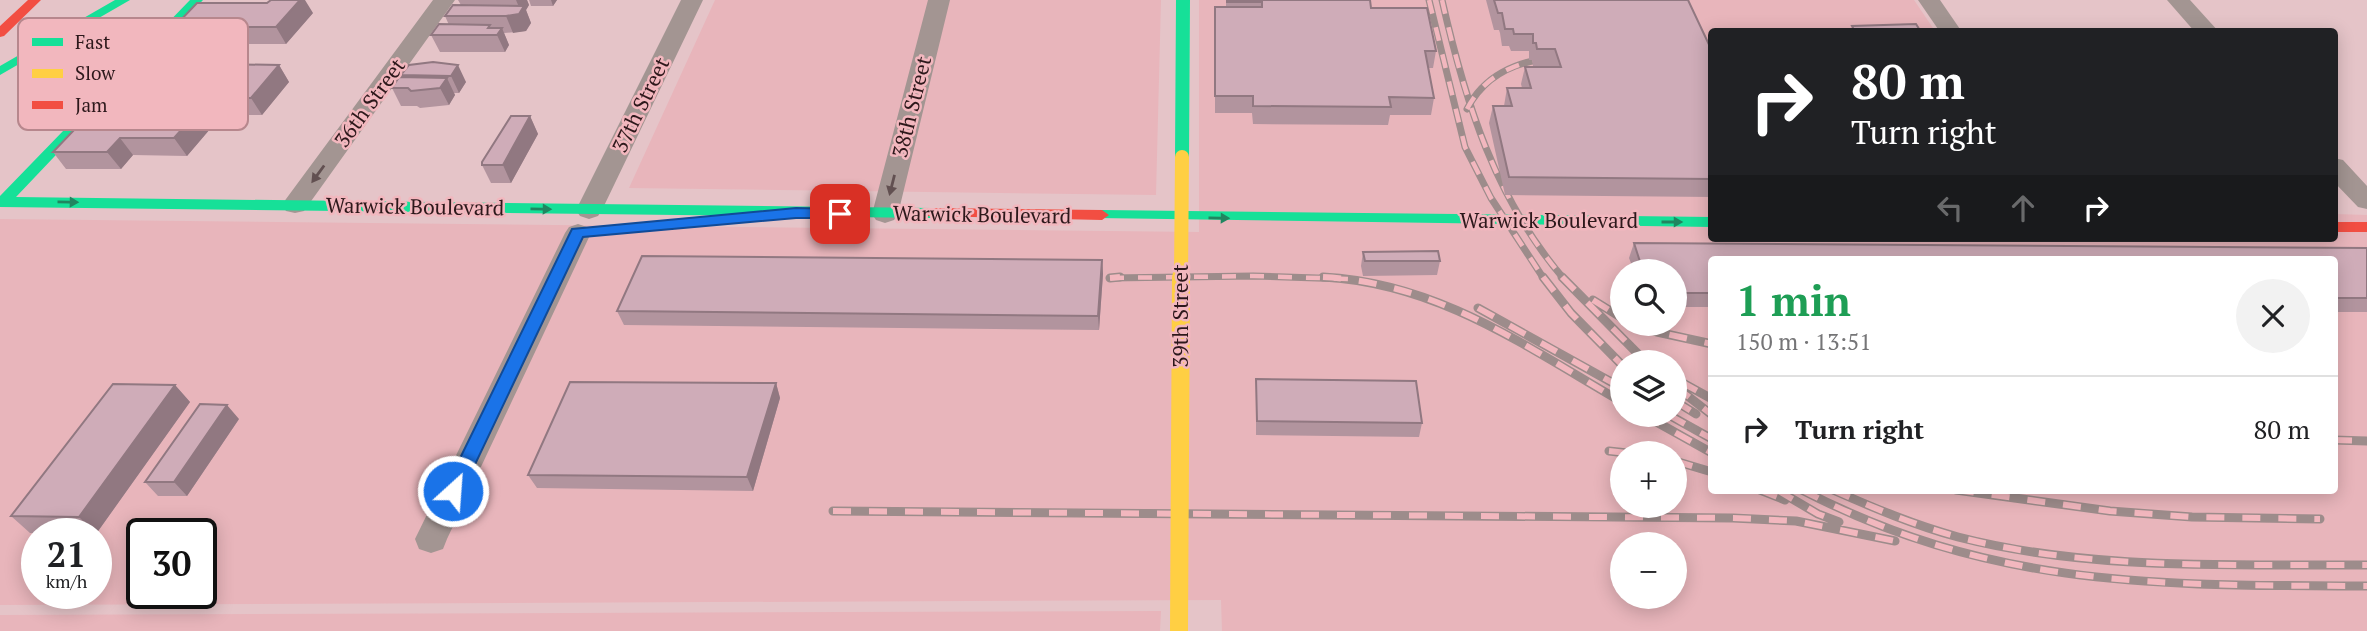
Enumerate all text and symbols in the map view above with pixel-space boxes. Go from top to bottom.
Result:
legend [18,18,248,130]
text: Fast [75,29,110,54]
text: 80 m [1851,48,1965,113]
street label: 36th Street [327,52,411,153]
street label: 37th Street [605,52,675,157]
street label: 38th Street [885,53,937,160]
icon: right [1736,56,1827,147]
text: Slow [75,60,116,85]
text: Jam [75,92,108,117]
text: Turn right [1851,111,1997,153]
one-way arrow [311,165,325,183]
one-way arrow [886,174,897,196]
pin [810,184,870,244]
icon: left [1931,189,1969,227]
icon: ahead [2004,189,2042,227]
icon: right [2077,189,2115,227]
street label: Warwick Boulevard [326,190,505,222]
icon: arrive [821,195,859,233]
one-way arrow [57,197,79,208]
street label: Warwick Boulevard [893,198,1072,230]
one-way arrow [530,203,552,215]
street label: Warwick Boulevard [1460,206,1639,234]
one-way arrow [1209,212,1231,224]
one-way arrow [1661,216,1683,228]
map controls [1610,259,1687,609]
button: search [1610,259,1687,336]
street label: 39th Street [1166,264,1194,368]
text: 1 min [1736,272,1851,328]
button: close [2236,279,2310,353]
text: 150 m · 13:51 [1736,326,1871,357]
button: layers [1610,350,1687,427]
icon: right [1736,410,1774,448]
text: Turn right [1795,412,1924,446]
text: 80 m [2254,412,2310,446]
button: + [1610,441,1687,518]
position arrow [416,454,490,528]
speed limit sign: 30 [126,518,217,609]
text: 21 [47,531,86,577]
button: − [1610,532,1687,609]
text: km/h [46,569,87,593]

